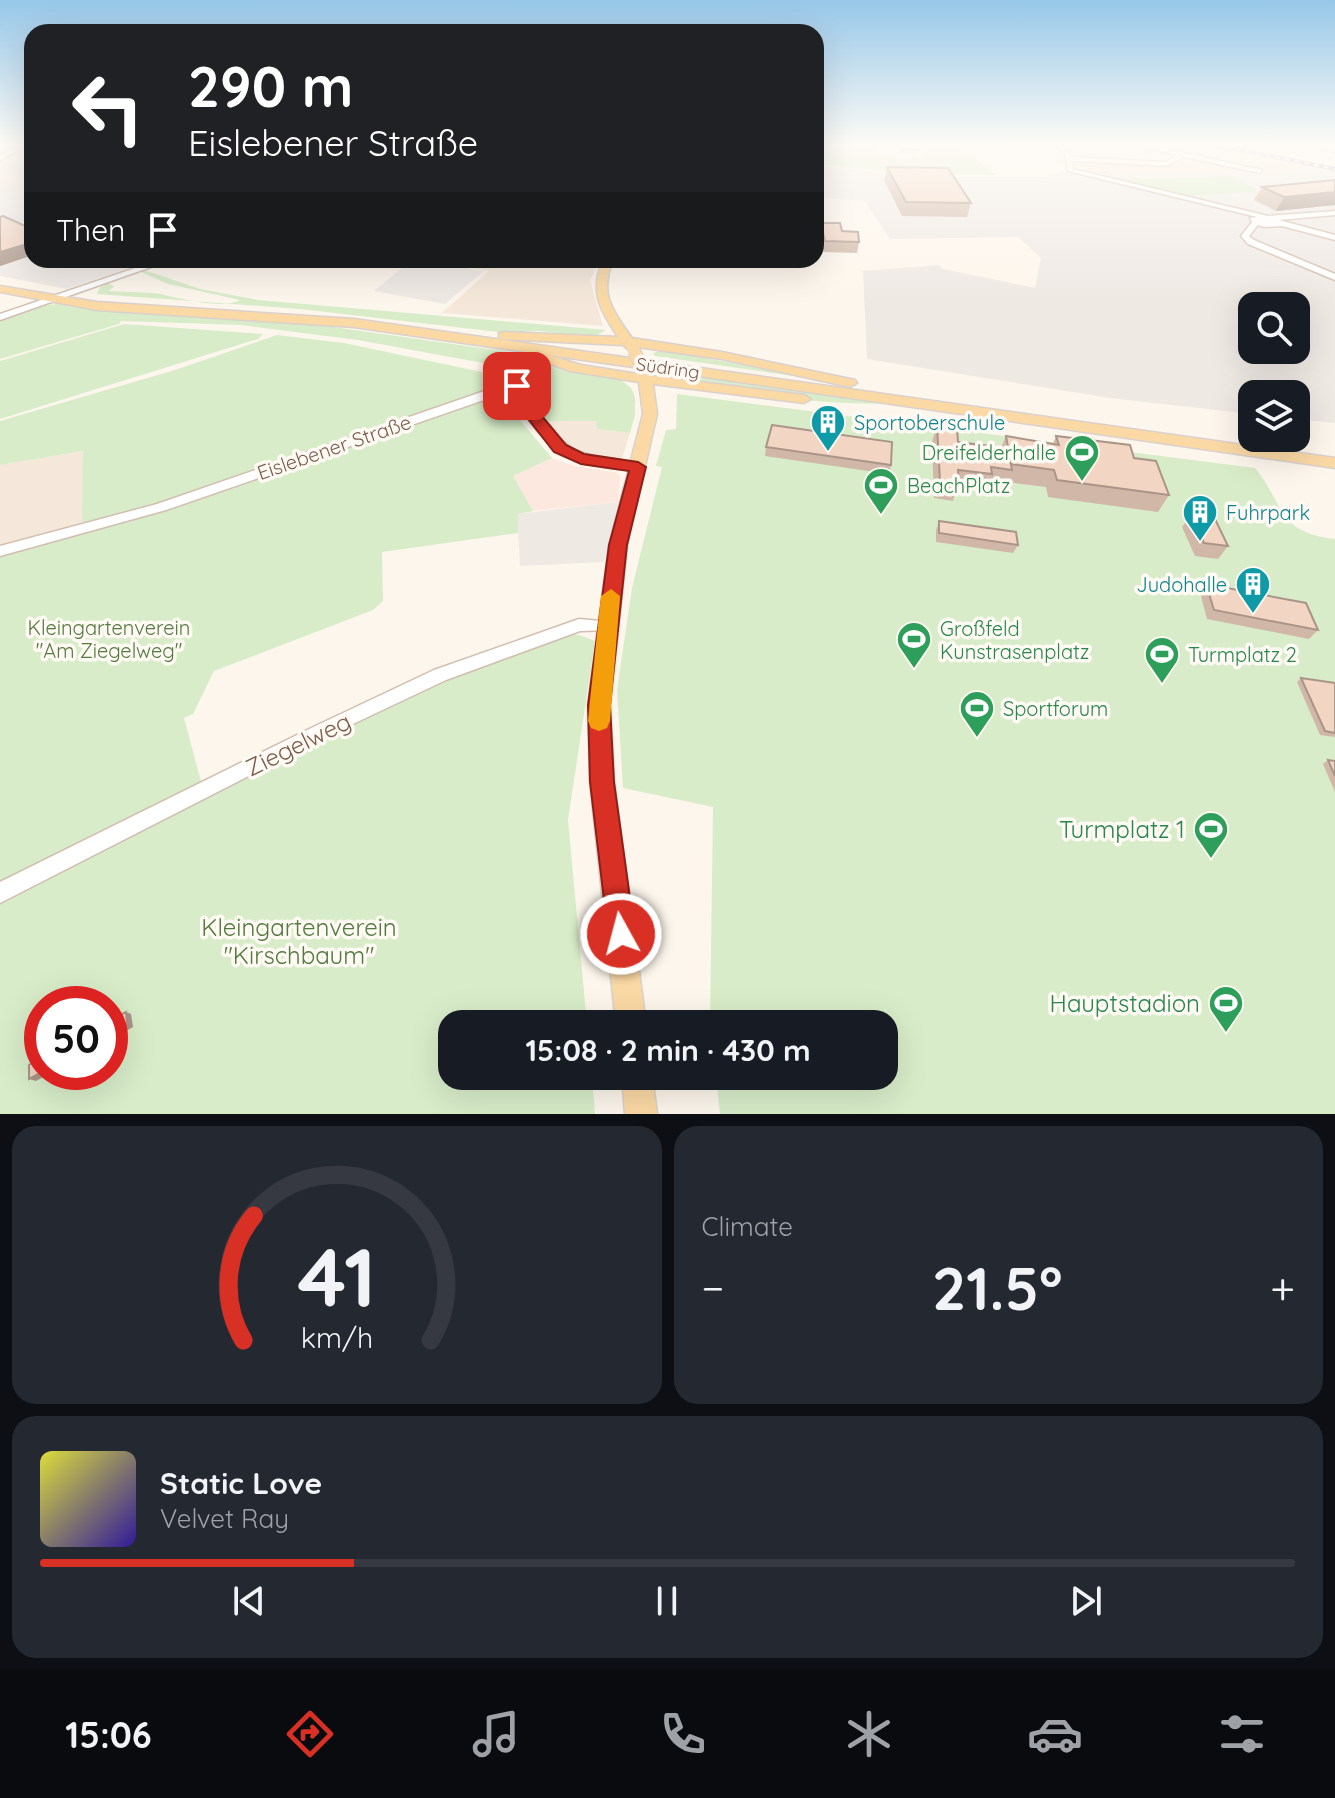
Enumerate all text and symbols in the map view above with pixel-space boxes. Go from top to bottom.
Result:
text: 290 m [188,51,353,121]
icon: left [56,56,160,160]
text: Eislebener Straße [188,120,478,165]
icon: arrive [141,208,185,252]
text: Then [56,211,125,249]
map controls [1238,292,1310,452]
button: search [1238,292,1310,364]
pin [483,352,551,420]
street label: Südring [635,352,701,384]
icon: arrive [495,364,539,408]
button: layers [1238,380,1310,452]
building icon: Sportoberschule [809,403,847,453]
street label: Eislebener Straße [254,409,414,485]
place label: Sportoberschule [854,410,1005,435]
sports icon: Dreifelderhalle [1063,433,1101,483]
place label: Dreifelderhalle [922,440,1056,465]
sports icon: BeachPlatz [862,466,900,516]
place label: BeachPlatz [907,473,1010,498]
building icon: Fuhrpark [1181,493,1219,543]
place label: Fuhrpark [1226,500,1310,525]
building icon: Judohalle [1234,565,1272,615]
place label: Judohalle [1136,572,1227,597]
park label: Kleingartenverein "Am Ziegelweg" [28,615,190,663]
place label: Großfeld Kunstrasenplatz [940,616,1089,664]
sports icon: Großfeld Kunstrasenplatz [895,620,933,670]
sports icon: Turmplatz 2 [1143,635,1181,685]
place label: Turmplatz 2 [1188,642,1297,667]
sports icon: Sportforum [958,689,996,739]
place label: Sportforum [1003,696,1108,721]
street label: Ziegelweg [240,706,356,782]
sports icon: Turmplatz 1 [1192,810,1230,860]
place label: Turmplatz 1 [1059,814,1185,844]
position arrow [579,892,663,976]
park label: Kleingartenverein "Kirschbaum" [201,912,397,970]
sports icon: Hauptstadion [1207,984,1245,1034]
speed limit sign: 50 [24,986,128,1090]
place label: Hauptstadion [1050,988,1200,1018]
text: 15:08 · 2 min · 430 m [525,1031,811,1069]
text: Climate [702,1210,793,1243]
text: 41 [297,1224,376,1328]
text: 21.5° [932,1250,1063,1325]
text: − [702,1260,724,1315]
text: + [1270,1260,1295,1315]
text: km/h [300,1319,373,1355]
text: Static Love [160,1464,322,1502]
text: Velvet Ray [160,1502,289,1535]
icon: previous [227,1579,271,1623]
icon: pause [645,1579,689,1623]
icon: next [1064,1579,1108,1623]
icon: directions [282,1706,338,1762]
icon: music [468,1706,524,1762]
icon: phone [655,1706,711,1762]
icon: climate [841,1706,897,1762]
icon: car [1027,1706,1083,1762]
icon: filters [1214,1706,1270,1762]
text: 15:06 [65,1712,152,1757]

